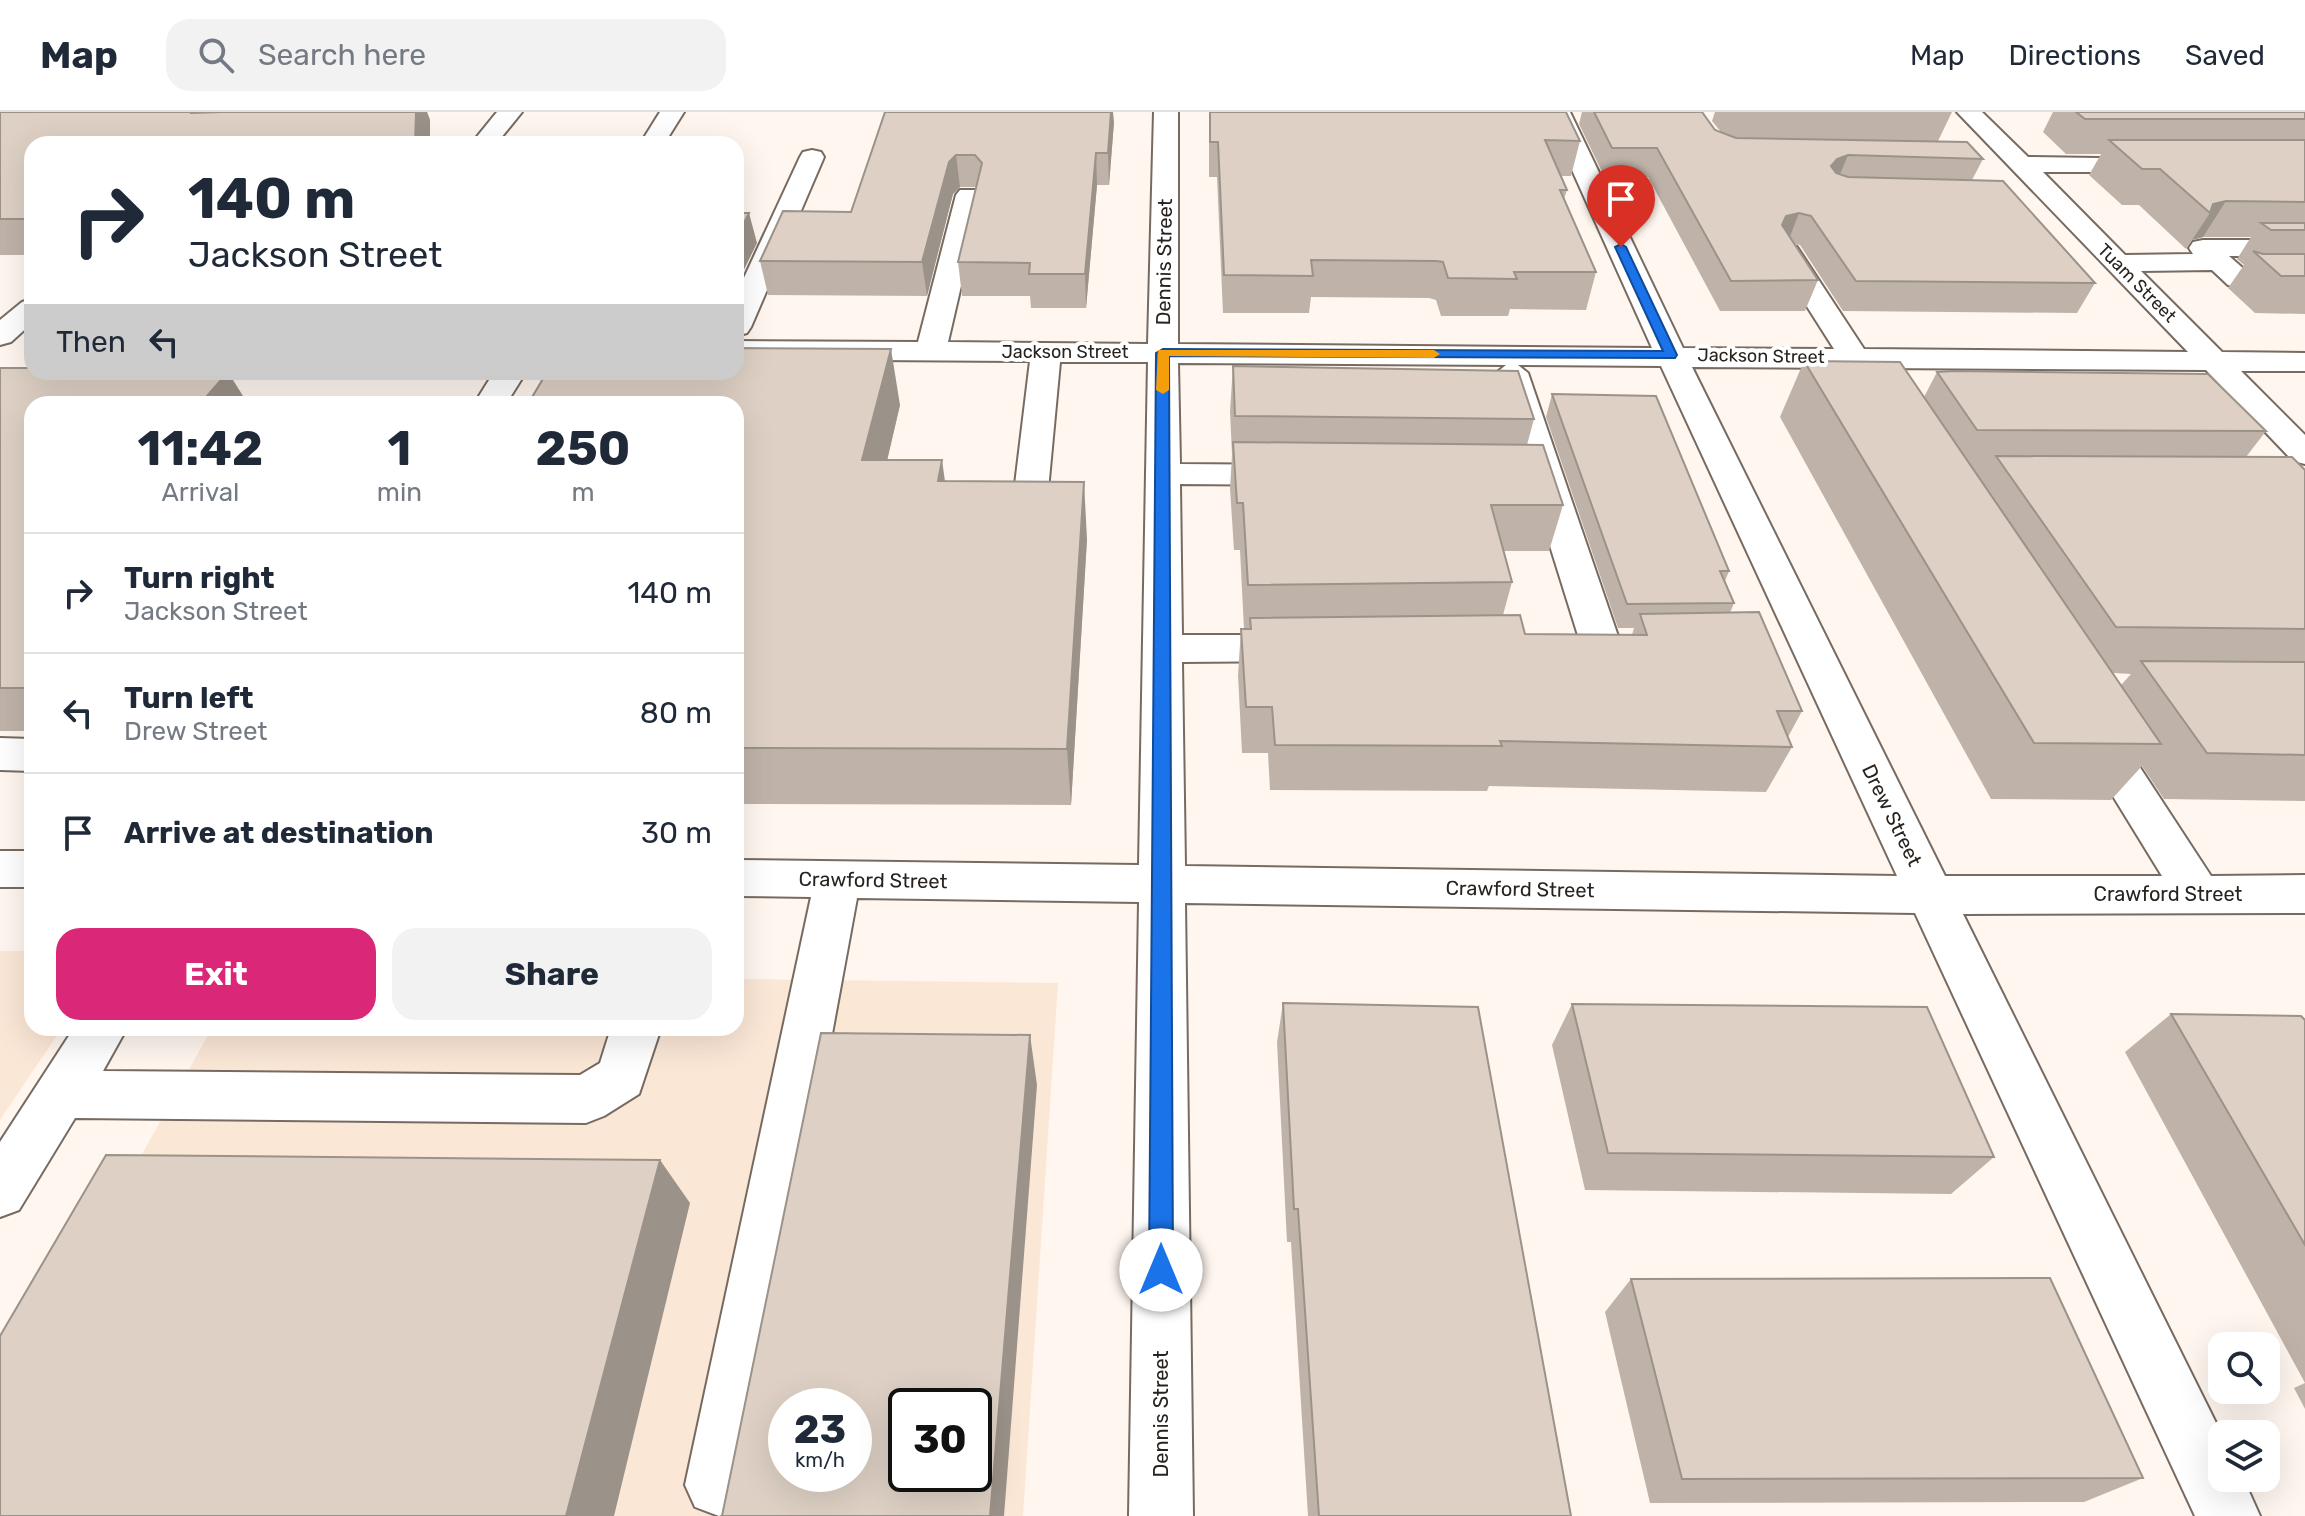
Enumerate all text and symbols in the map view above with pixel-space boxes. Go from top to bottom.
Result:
search box [166,19,726,91]
text: Map [40,32,118,78]
icon: search [194,33,238,77]
text: Search here [258,37,426,73]
text: Map [1910,39,1964,72]
text: Directions [2008,39,2141,72]
text: Saved [2185,39,2265,72]
pin [1587,165,1655,247]
text: 140 m [188,166,355,232]
icon: right [56,168,160,272]
icon: arrive [1599,177,1643,221]
street label: Dennis Street [1151,198,1177,326]
text: Jackson Street [188,233,442,276]
street label: Tuam Street [2093,239,2181,327]
icon: left [142,320,186,364]
text: Then [56,324,126,360]
street label: Jackson Street [1001,341,1129,363]
street label: Jackson Street [1697,344,1825,368]
text: 11:42 [138,420,263,477]
text: 1 [388,420,411,477]
text: 250 [536,420,630,477]
text: Arrival [161,477,239,508]
text: min [377,477,422,508]
text: m [571,477,595,508]
text: Turn right [124,560,275,596]
icon: right [56,571,100,615]
text: 140 m [627,575,712,611]
text: Jackson Street [124,596,308,627]
text: Turn left [124,680,254,716]
icon: left [56,691,100,735]
text: 80 m [640,695,712,731]
text: Drew Street [124,716,268,747]
street label: Drew Street [1857,760,1927,870]
icon: arrive [56,811,100,855]
text: Arrive at destination [124,815,434,851]
text: 30 m [641,815,712,851]
street label: Crawford Street [798,867,948,893]
street label: Crawford Street [1445,876,1595,902]
street label: Crawford Street [2094,882,2243,906]
button: Exit [56,928,376,1020]
button: Share [392,928,712,1020]
position arrow [1119,1228,1203,1312]
map controls [2208,1332,2280,1492]
button: search [2208,1332,2280,1404]
street label: Dennis Street [1149,1350,1173,1477]
speed limit sign: 30 [888,1388,992,1492]
text: 23 [794,1406,846,1453]
button: layers [2208,1420,2280,1492]
text: km/h [795,1448,845,1472]

